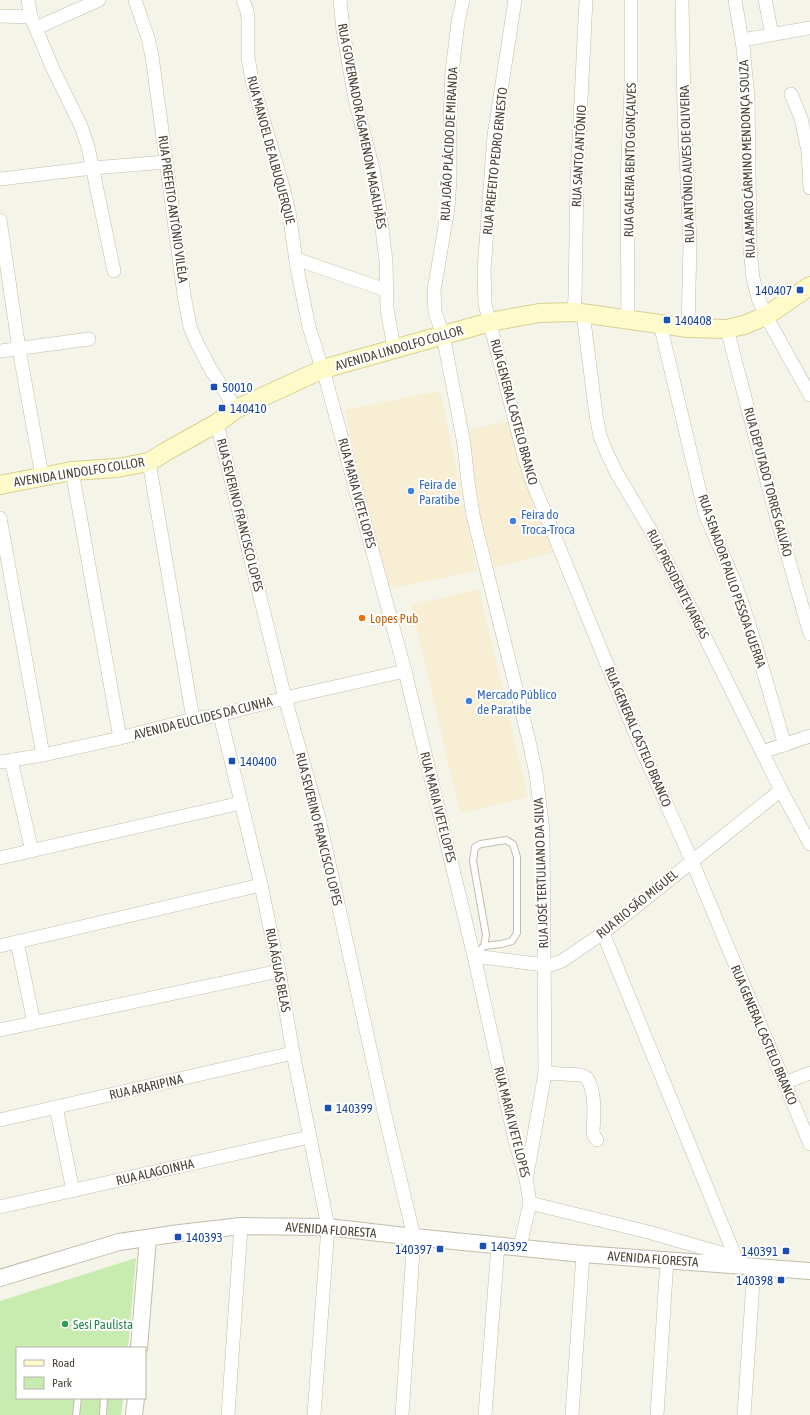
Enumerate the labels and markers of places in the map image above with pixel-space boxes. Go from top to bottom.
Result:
place label: 140407 [755,283,792,298]
marker: 140407 [795,285,805,295]
place label: 140408 [675,313,712,328]
marker: 140408 [662,315,672,325]
place label: 50010 [222,380,253,395]
marker: 50010 [209,382,219,392]
place label: 140410 [230,401,267,416]
marker: 140410 [217,403,227,413]
place label: Feira de Paratibe [419,477,460,507]
marker: Feira de Paratibe [406,486,416,496]
place label: Feira do Troca-Troca [521,507,575,537]
marker: Feira do Troca-Troca [508,516,518,526]
place label: Lopes Pub [370,611,418,626]
marker: Lopes Pub [357,613,367,623]
place label: Mercado Público de Paratibe [477,687,557,717]
marker: Mercado Público de Paratibe [464,696,474,706]
place label: 140400 [240,754,277,769]
marker: 140400 [227,756,237,766]
place label: 140399 [336,1101,373,1116]
marker: 140399 [323,1103,333,1113]
place label: 140393 [186,1230,223,1245]
marker: 140393 [173,1232,183,1242]
place label: 140392 [491,1239,528,1254]
marker: 140392 [478,1241,488,1251]
place label: 140397 [395,1242,432,1257]
marker: 140397 [435,1244,445,1254]
place label: 140391 [741,1244,778,1259]
marker: 140391 [781,1246,791,1256]
place label: 140398 [736,1273,773,1288]
marker: 140398 [776,1275,786,1285]
place label: Sesi Paulista [73,1317,133,1332]
marker: Sesi Paulista [60,1319,70,1329]

